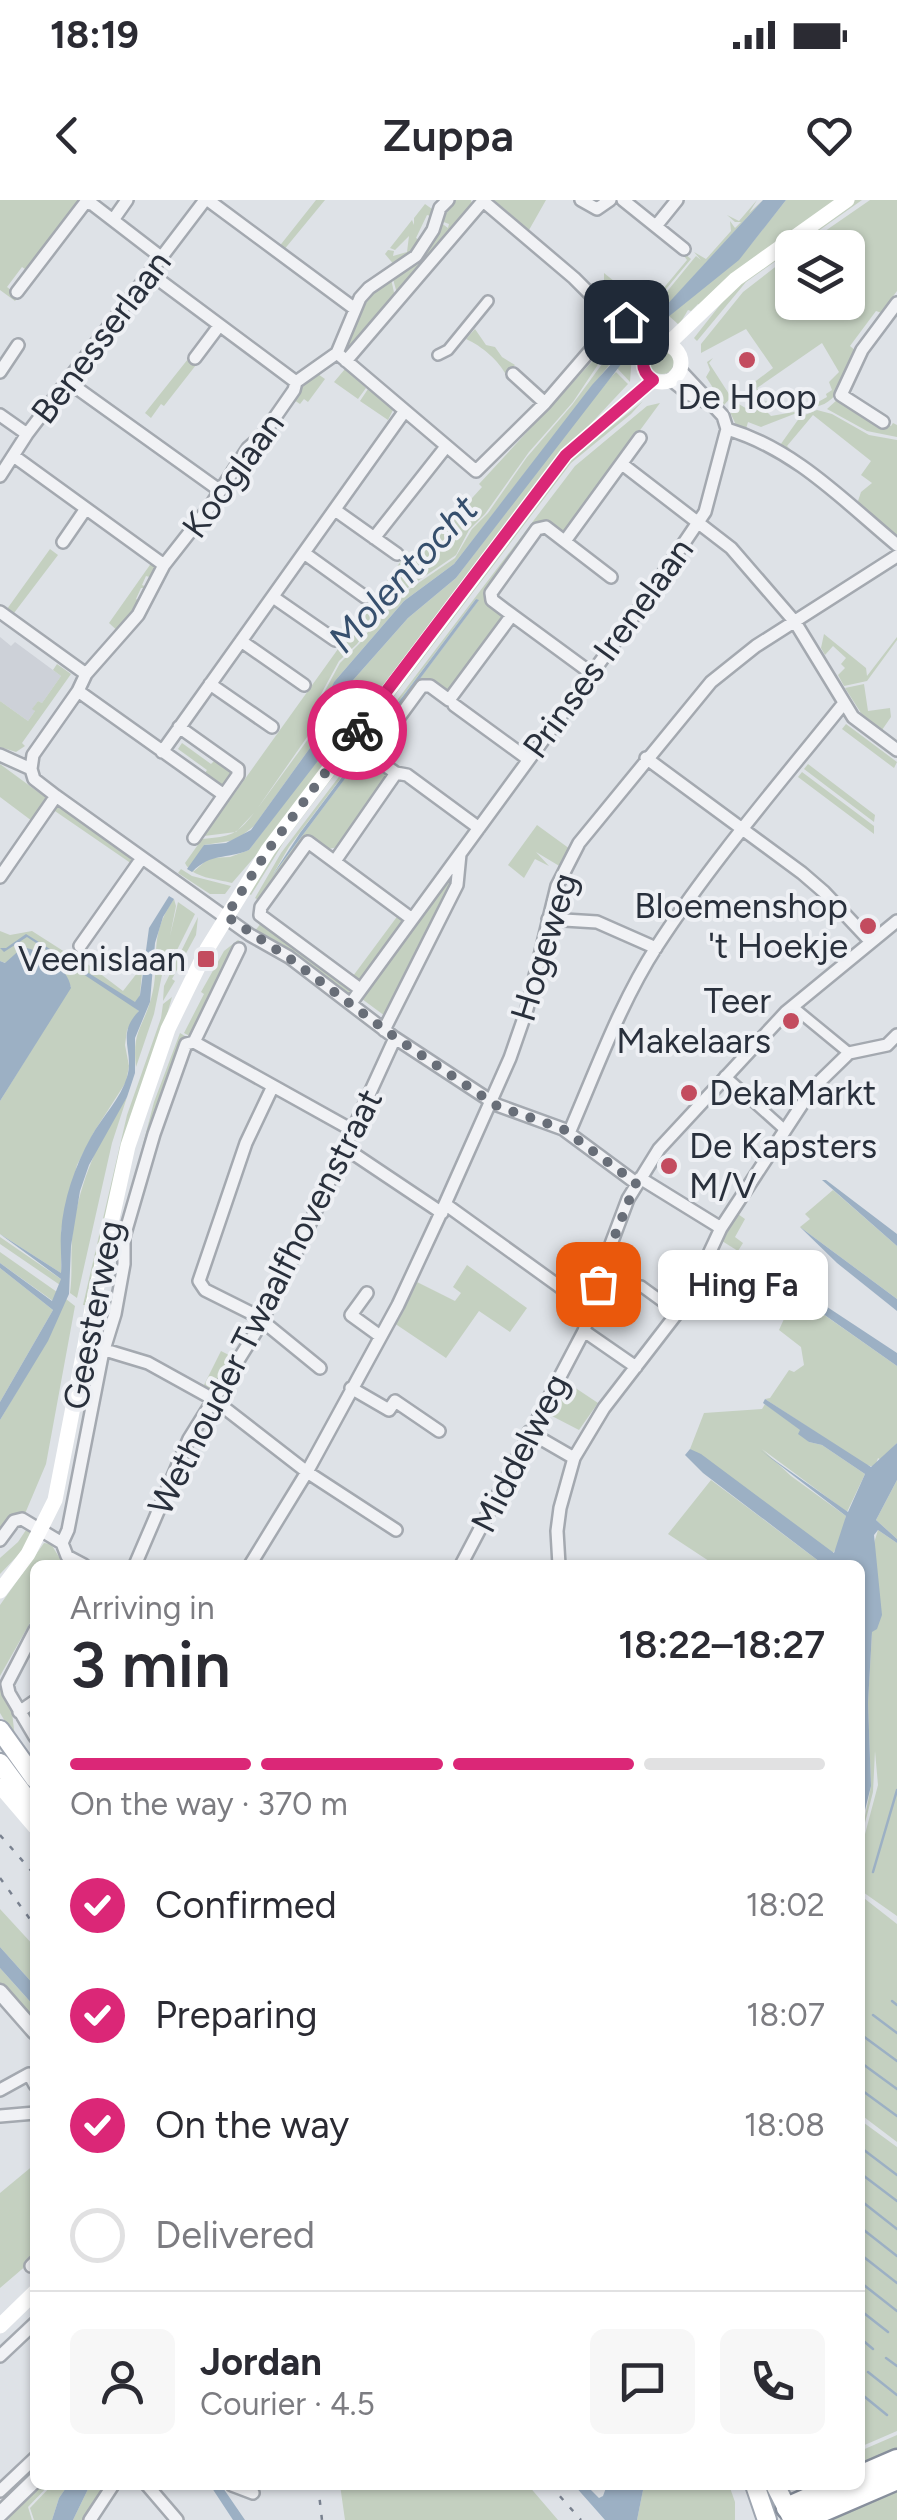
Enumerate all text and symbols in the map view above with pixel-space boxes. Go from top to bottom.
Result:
text: 18:19 [50,12,139,58]
icon: back [40,108,95,163]
text: Zuppa [383,108,514,162]
icon: heart [802,108,857,163]
map controls [775,230,865,320]
button: layers [775,230,865,320]
street label: Benesserlaan [22,242,180,432]
pin [584,280,669,365]
icon: home [599,295,654,350]
marker: De Hoop [736,349,758,371]
place label: De Hoop [677,376,817,418]
street label: Kooglaan [173,404,293,546]
water label: Molentocht [319,486,487,662]
street label: Prinses Irenelaan [514,530,702,766]
courier [307,680,407,780]
icon: bike [330,703,385,758]
street label: Hogeweg [502,868,586,1026]
place label: Bloemenshop 't Hoekje [634,885,848,967]
marker: Bloemenshop 't Hoekje [857,915,879,937]
place label: Veenislaan [18,938,186,980]
marker: Veenislaan [195,948,217,970]
place label: Teer Makelaars [616,980,771,1062]
marker: Teer Makelaars [780,1010,802,1032]
place label: DekaMarkt [709,1072,876,1114]
street label: Wethouder Twaalfhovenstraat [139,1082,391,1522]
marker: DekaMarkt [678,1082,700,1104]
place label: De Kapsters M/V [689,1125,877,1207]
marker: De Kapsters M/V [658,1155,680,1177]
street label: Geesterweg [54,1217,132,1413]
pin [556,1242,641,1327]
callout: Hing Fa [658,1249,828,1319]
icon: bag [571,1257,626,1312]
text: Hing Fa [688,1266,798,1304]
street label: Middelweg [462,1367,578,1539]
text: Arriving in [70,1589,215,1627]
text: 18:22–18:27 [618,1622,825,1668]
text: 3 min [70,1625,231,1703]
text: On the way · 370 m [70,1785,348,1823]
icon: check [70,1878,125,1933]
text: Confirmed [155,1882,337,1928]
text: 18:02 [746,1886,825,1924]
icon: check [70,1988,125,2043]
text: Preparing [155,1992,317,2038]
text: 18:07 [746,1996,825,2034]
icon: check [70,2098,125,2153]
text: On the way [155,2102,349,2148]
text: 18:08 [744,2106,825,2144]
text: Delivered [155,2212,315,2258]
button: person [70,2329,175,2434]
button: chat [590,2329,695,2434]
button: phone [720,2329,825,2434]
text: Jordan [200,2339,322,2385]
text: Courier · 4.5 [200,2385,375,2423]

